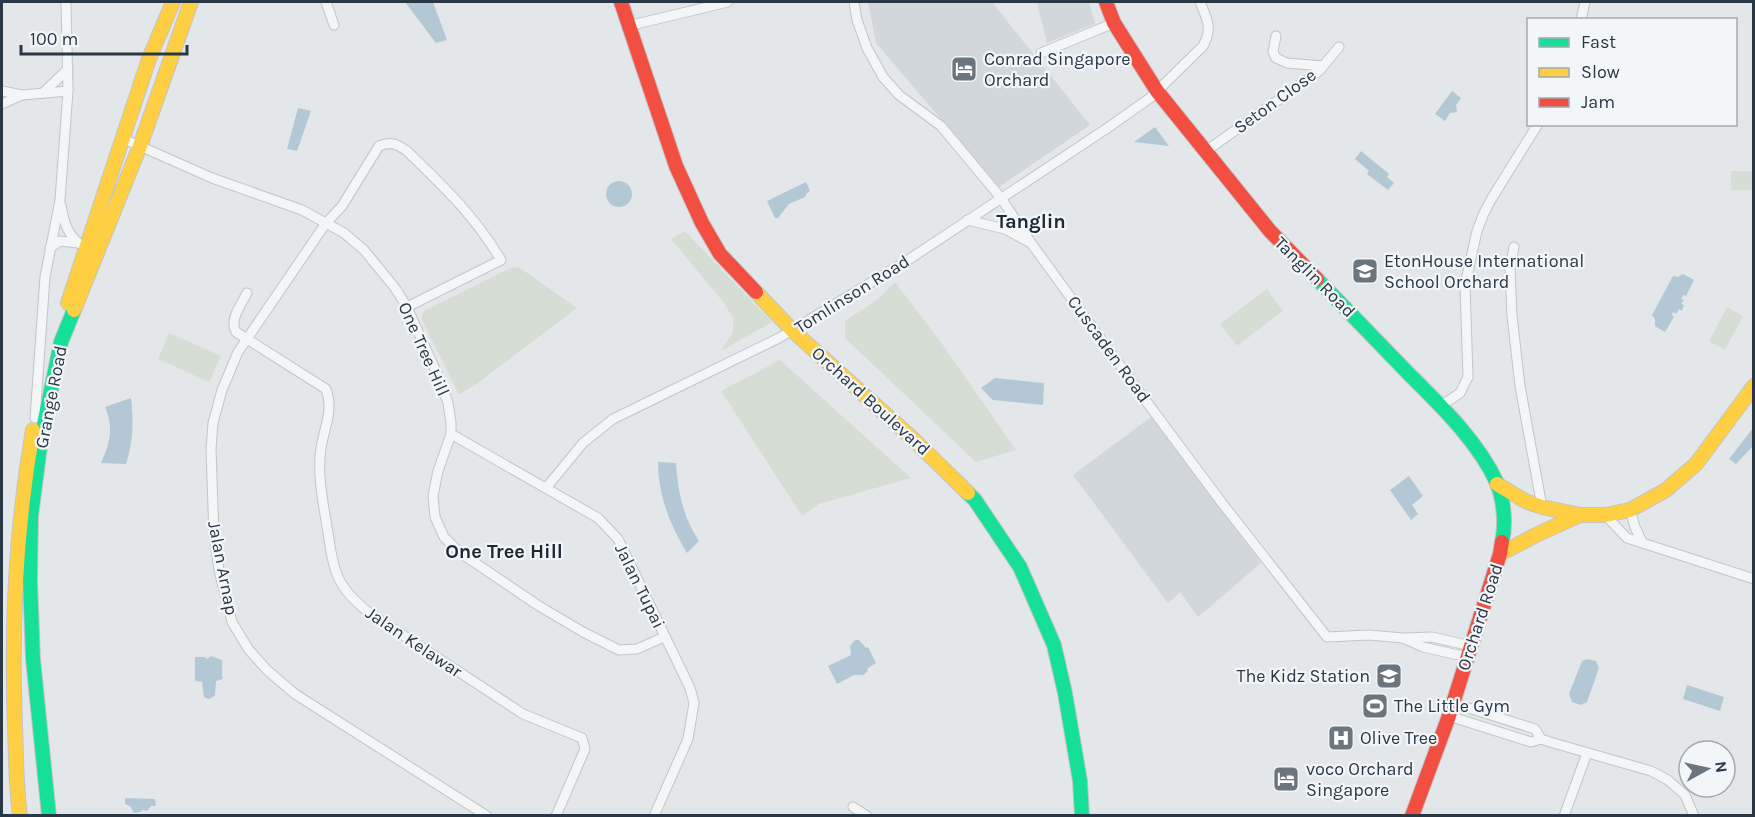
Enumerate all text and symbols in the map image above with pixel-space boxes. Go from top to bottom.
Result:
scale bar [21,18,188,56]
legend [1527,18,1737,126]
text: 100 m [30,28,78,50]
text: Fast [1581,31,1616,53]
place label: Conrad Singapore Orchard [984,48,1130,91]
hotel icon: Conrad Singapore Orchard [949,54,979,84]
text: Slow [1581,61,1620,83]
street label: Seton Close [1230,64,1320,138]
text: Jam [1581,91,1615,113]
district label: Tanglin [996,210,1066,233]
street label: Tanglin Road [1270,232,1360,322]
street label: Tomlinson Road [790,250,914,338]
place label: EtonHouse International School Orchard [1384,250,1584,293]
school or university icon: EtonHouse International School Orchard [1350,256,1380,286]
street label: Cuscaden Road [1063,291,1155,407]
street label: One Tree Hill [394,299,454,399]
street label: Orchard Boulevard [807,342,935,460]
street label: Grange Road [30,344,72,450]
street label: Jalan Arnap [203,519,243,617]
district label: One Tree Hill [445,540,563,563]
street label: Jalan Tupai [610,540,670,632]
street label: Orchard Road [1452,561,1508,673]
street label: Jalan Kelawar [361,602,467,683]
school or university icon: The Kidz Station [1374,661,1404,691]
place label: The Kidz Station [1236,665,1370,687]
sports icon: The Little Gym [1360,691,1390,721]
place label: The Little Gym [1394,695,1510,717]
hospital icon: Olive Tree [1326,723,1356,753]
place label: Olive Tree [1360,727,1437,749]
north arrow [1677,739,1737,799]
place label: voco Orchard Singapore [1306,758,1414,801]
text: N [1711,760,1732,774]
hotel icon: voco Orchard Singapore [1271,764,1301,794]

